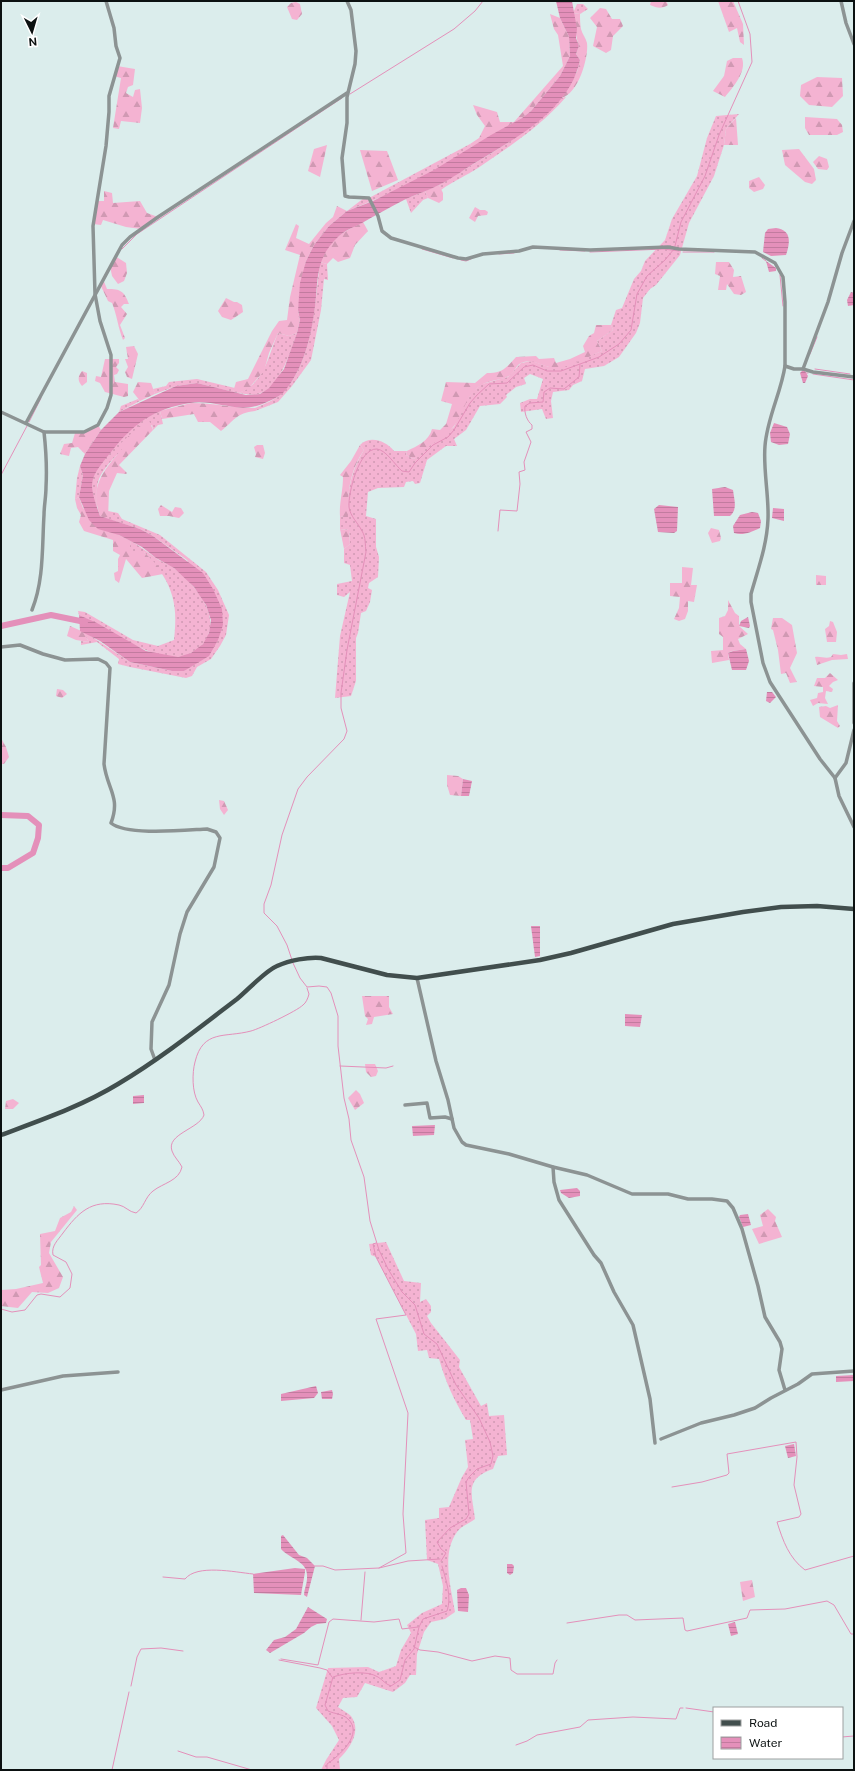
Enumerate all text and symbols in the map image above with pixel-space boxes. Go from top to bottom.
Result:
north arrow [12,12,52,52]
text: N [28,36,38,48]
legend [713,1707,843,1759]
text: Road [749,1716,777,1730]
text: Water [749,1736,783,1750]

